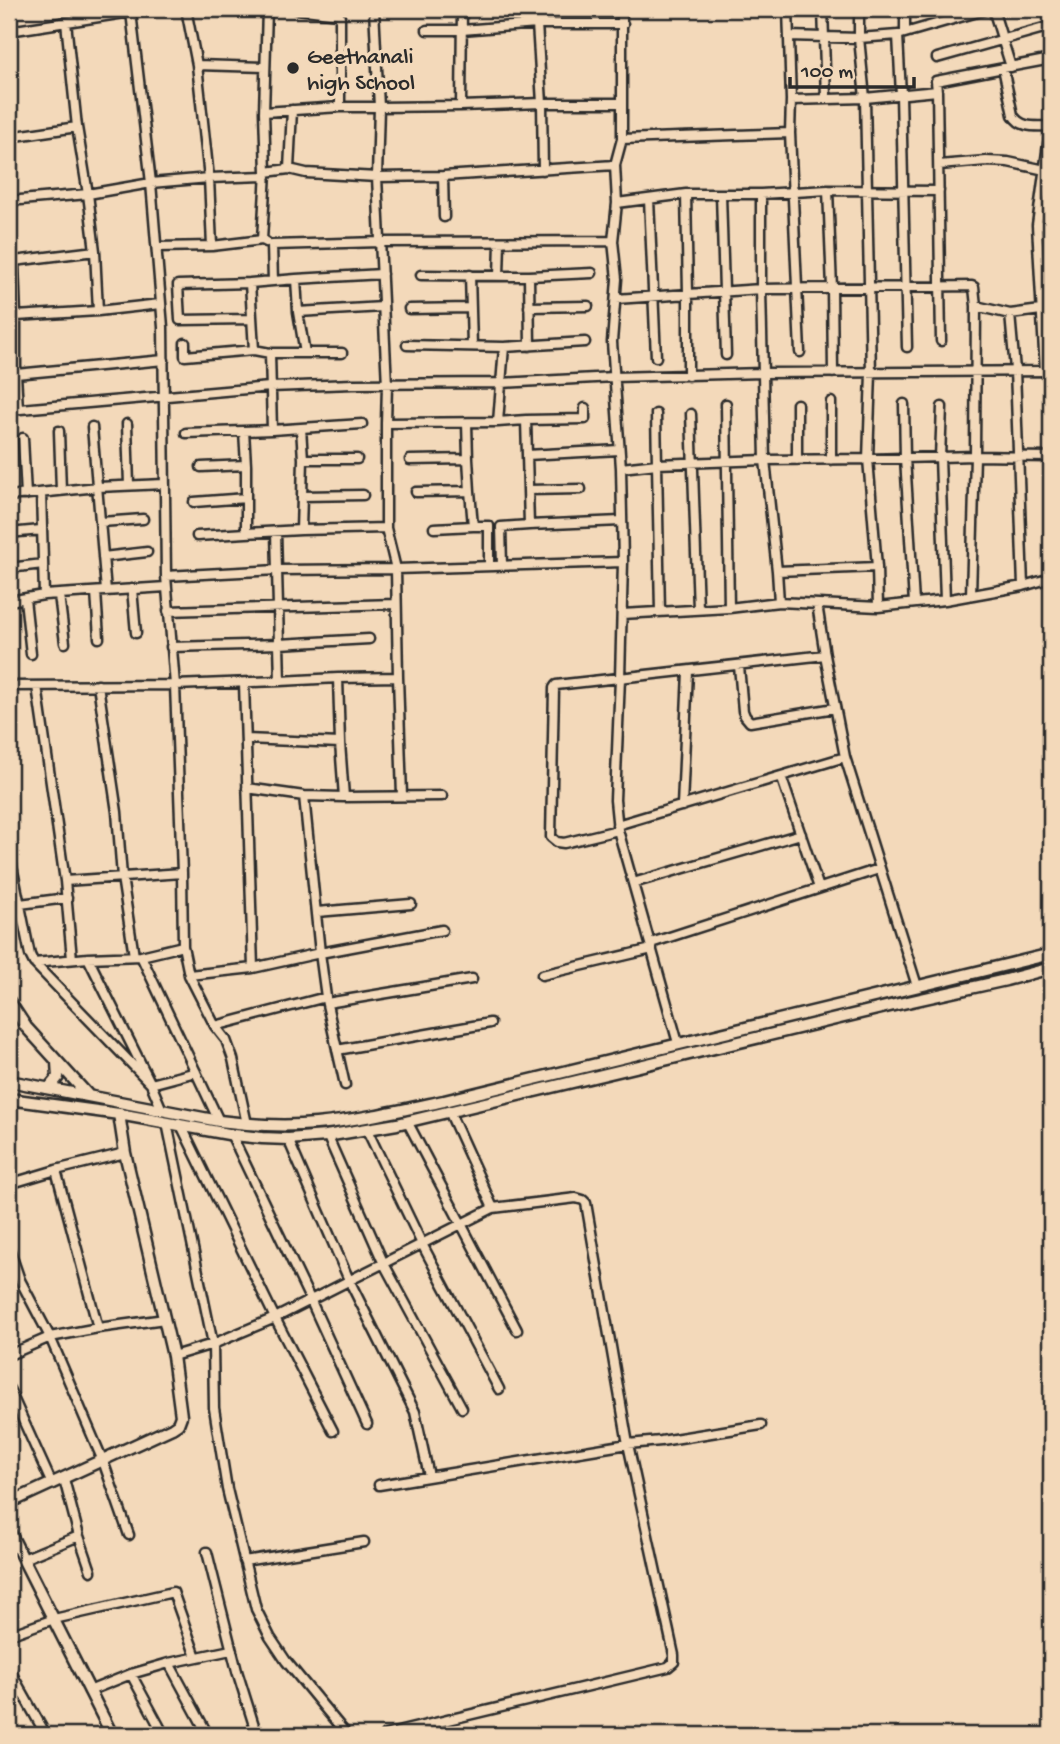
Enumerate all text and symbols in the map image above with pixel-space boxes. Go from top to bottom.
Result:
place label: Geethanali high School [307,45,415,98]
scale bar [790,46,915,90]
marker: Geethanali high School [285,60,301,76]
text: 100 m [800,61,853,86]

